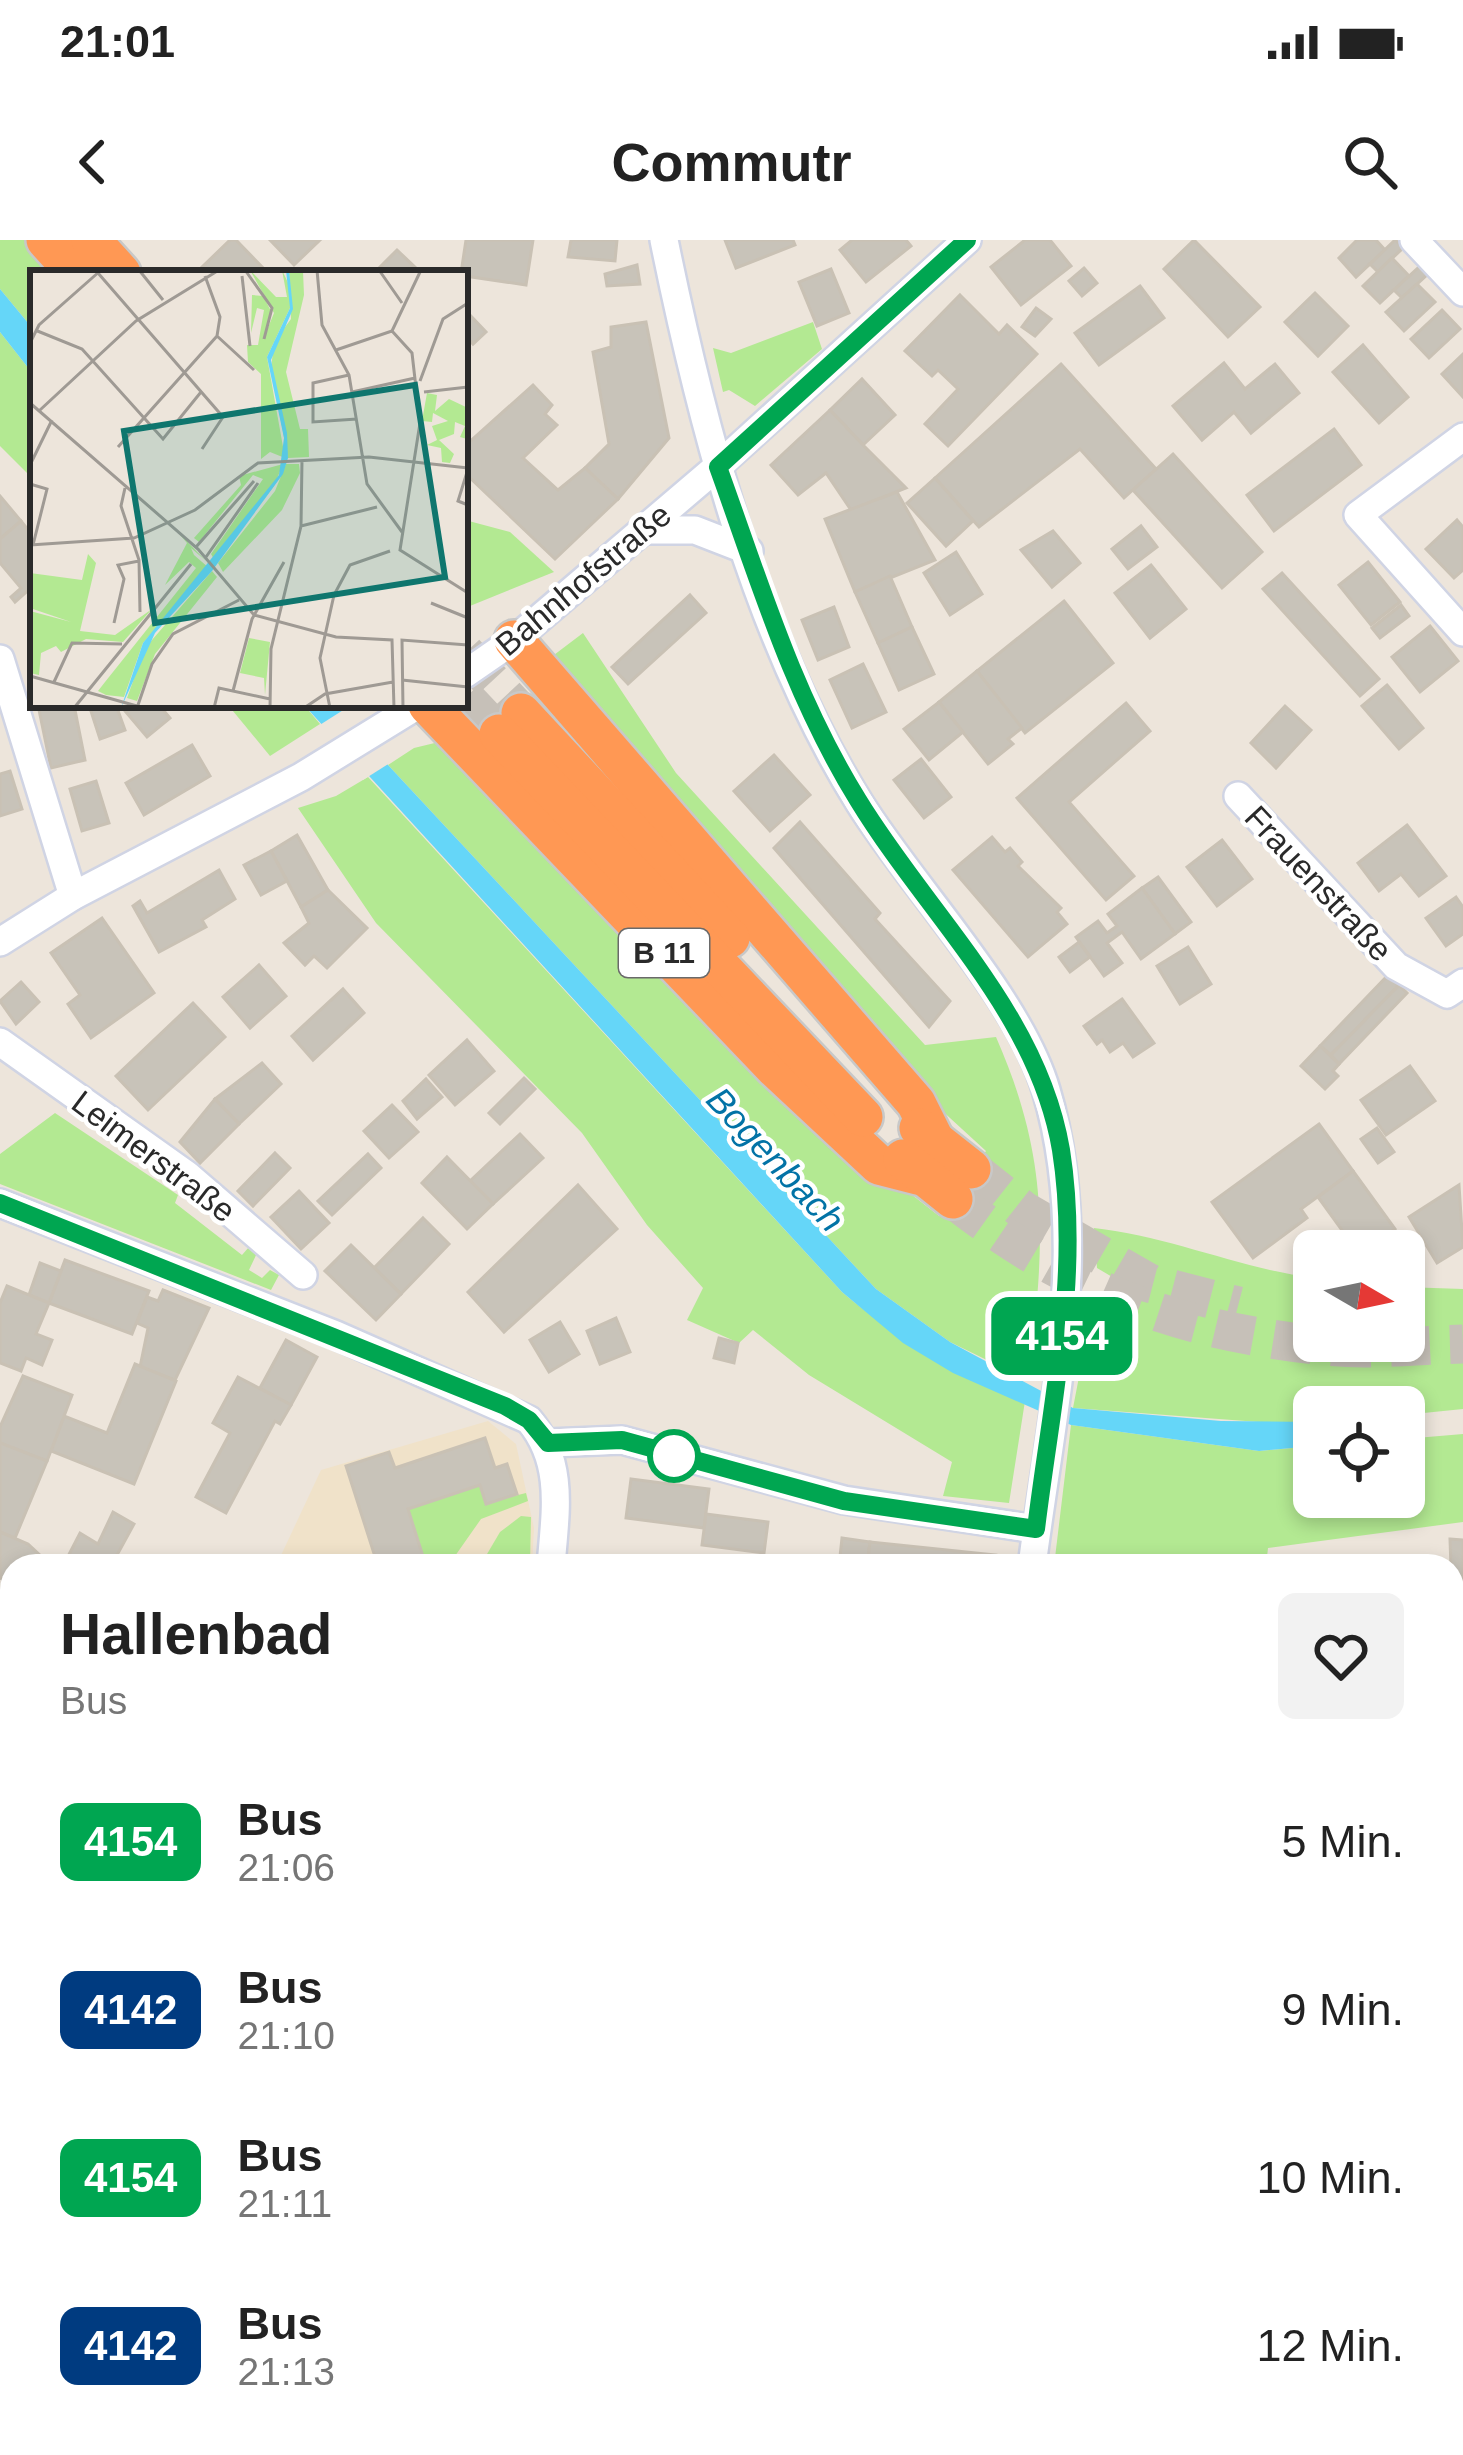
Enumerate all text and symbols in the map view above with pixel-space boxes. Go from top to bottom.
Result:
text: 21:01 [60,16,175,67]
icon: back [60,129,126,195]
icon: search [1337,129,1403,195]
text: Commutr [612,132,852,192]
inset map [30,270,468,708]
street label: Bahnhofstraße [489,496,678,663]
street label: Frauenstraße [1238,798,1400,968]
road number: B 11 [619,929,709,977]
water label: Bogenbach [699,1079,853,1240]
street label: Leimerstraße [65,1083,242,1230]
north arrow [1293,1230,1425,1362]
map controls [1293,1230,1425,1518]
line badge: 4154 [978,1297,1146,1375]
text: 4154 [1015,1312,1109,1359]
button: locate [1293,1386,1425,1518]
unlabelled marker [649,1431,699,1481]
button: heart [1278,1593,1404,1719]
text: Hallenbad [60,1602,332,1666]
text: Bus [60,1679,127,1722]
text: Bus [237,1794,322,1845]
text: 5 Min. [1281,1816,1404,1867]
text: 4154 [84,1818,177,1865]
text: 21:06 [237,1846,335,1889]
text: Bus [237,1962,322,2013]
text: 9 Min. [1281,1984,1404,2035]
text: 4142 [84,1986,177,2033]
text: 21:10 [237,2014,335,2057]
text: Bus [237,2130,322,2181]
text: 10 Min. [1256,2152,1404,2203]
text: 4154 [84,2154,177,2201]
text: 21:11 [237,2182,332,2225]
text: Bus [237,2298,322,2349]
text: 12 Min. [1256,2320,1404,2371]
text: 4142 [84,2322,177,2369]
text: 21:13 [237,2350,335,2393]

